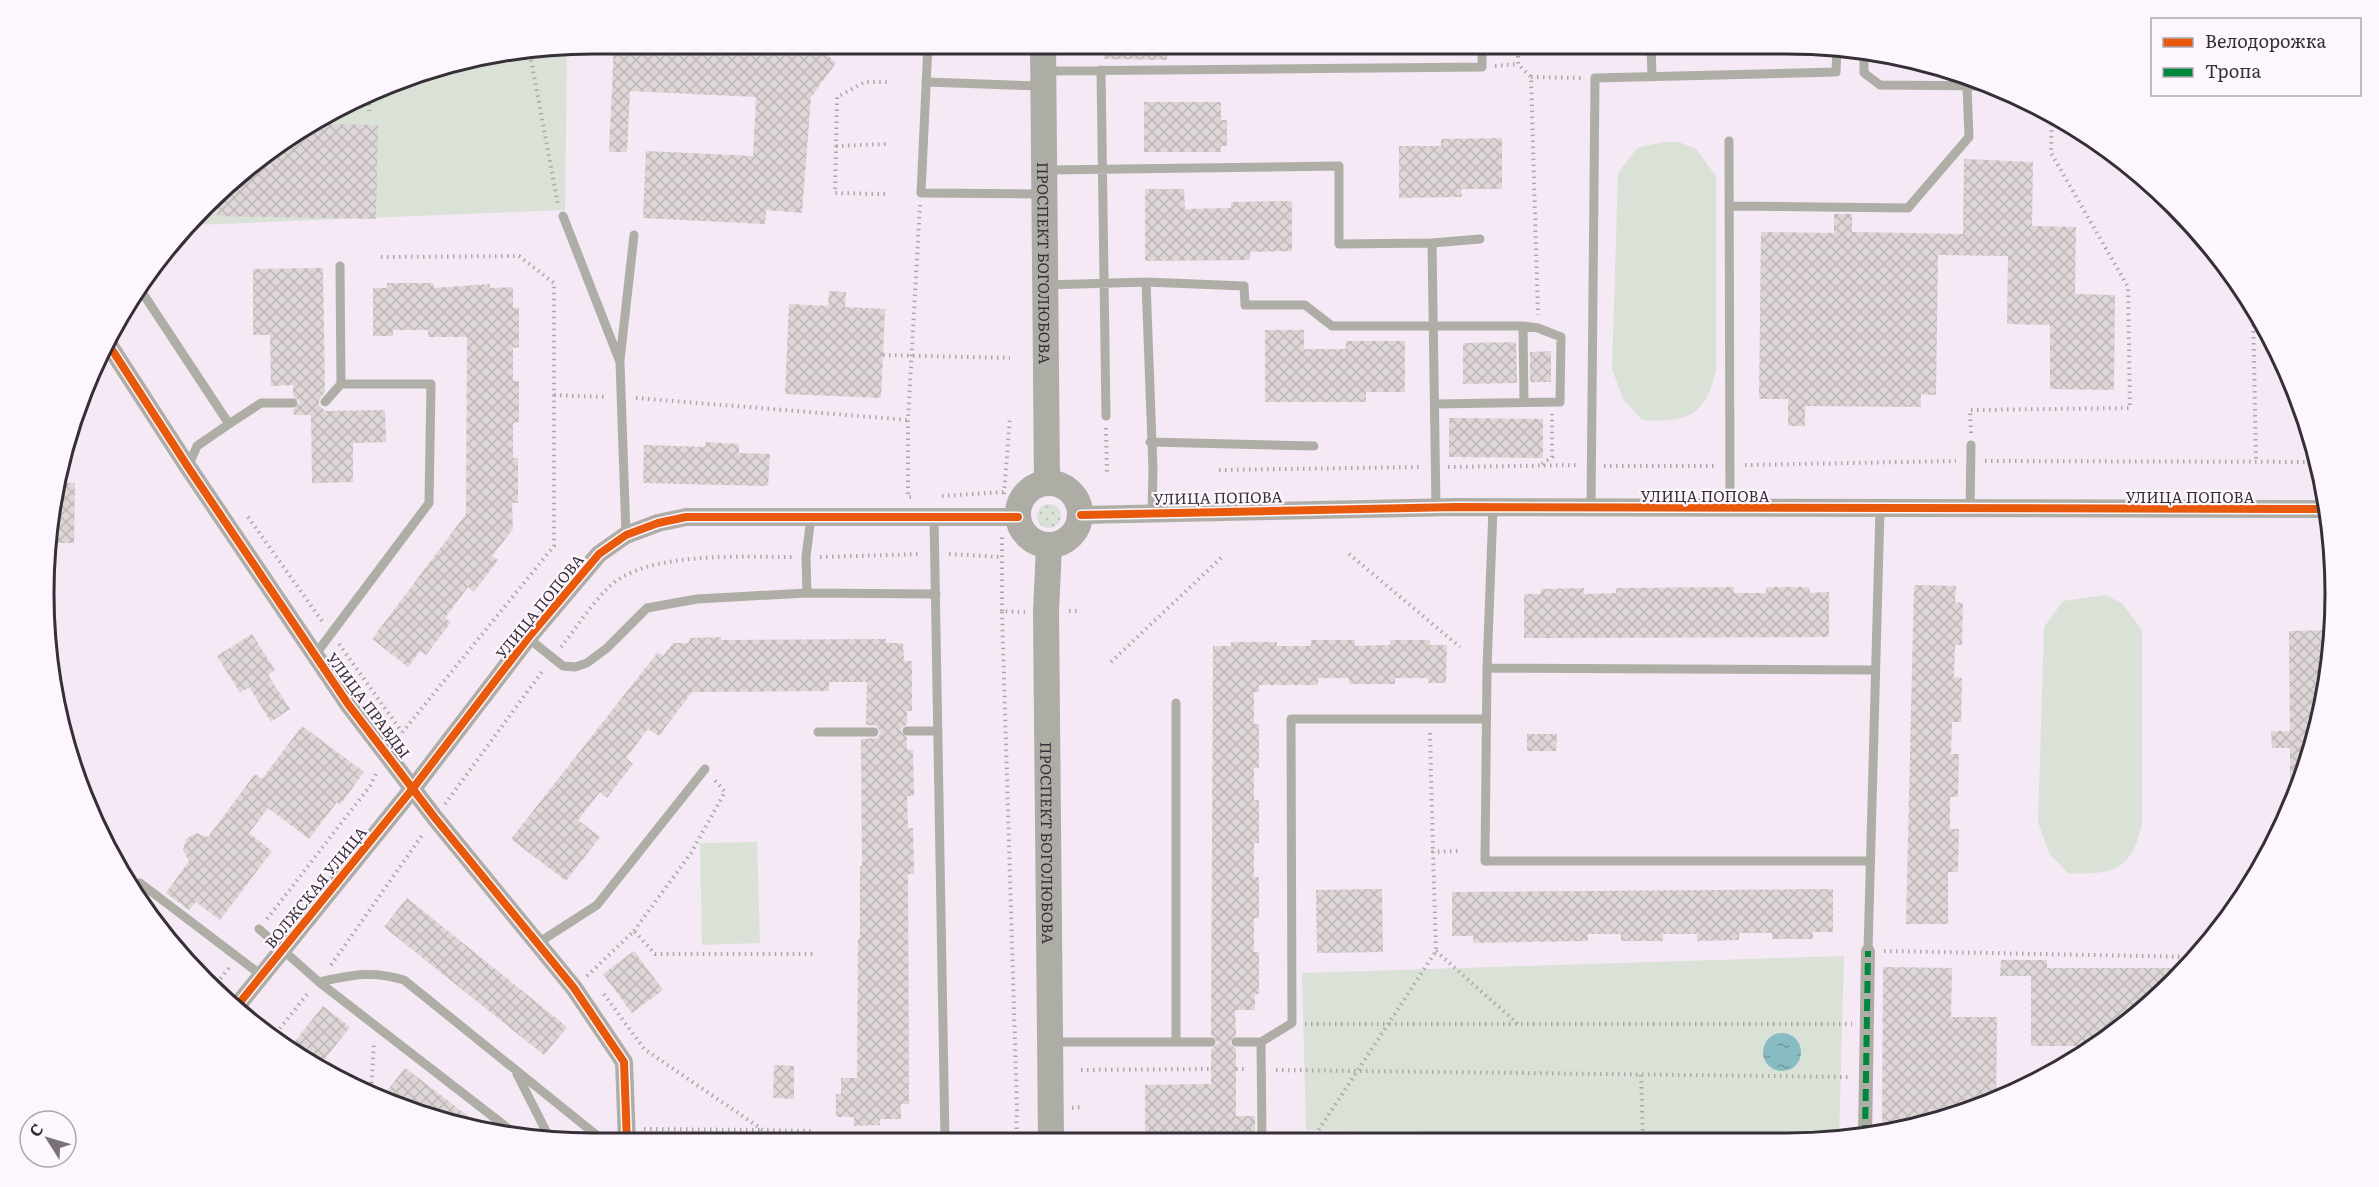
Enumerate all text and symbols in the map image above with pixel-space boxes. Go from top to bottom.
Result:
legend [2151,18,2361,96]
text: Велодорожка [2205,27,2327,54]
text: Тропа [2205,57,2261,84]
street label: ПРОСПЕКТ БОГОЛЮБОВА [1033,162,1057,364]
street label: УЛИЦА ПОПОВА [1153,484,1283,510]
street label: УЛИЦА ПОПОВА [1640,484,1770,507]
street label: УЛИЦА ПОПОВА [2125,485,2255,508]
street label: УЛИЦА ПОПОВА [489,549,589,663]
street label: УЛИЦА ПРАВДЫ [322,647,416,763]
street label: ПРОСПЕКТ БОГОЛЮБОВА [1036,742,1061,944]
street label: ВОЛЖСКАЯ УЛИЦА [259,821,371,953]
north arrow [18,1109,78,1169]
text: С [22,1118,48,1141]

